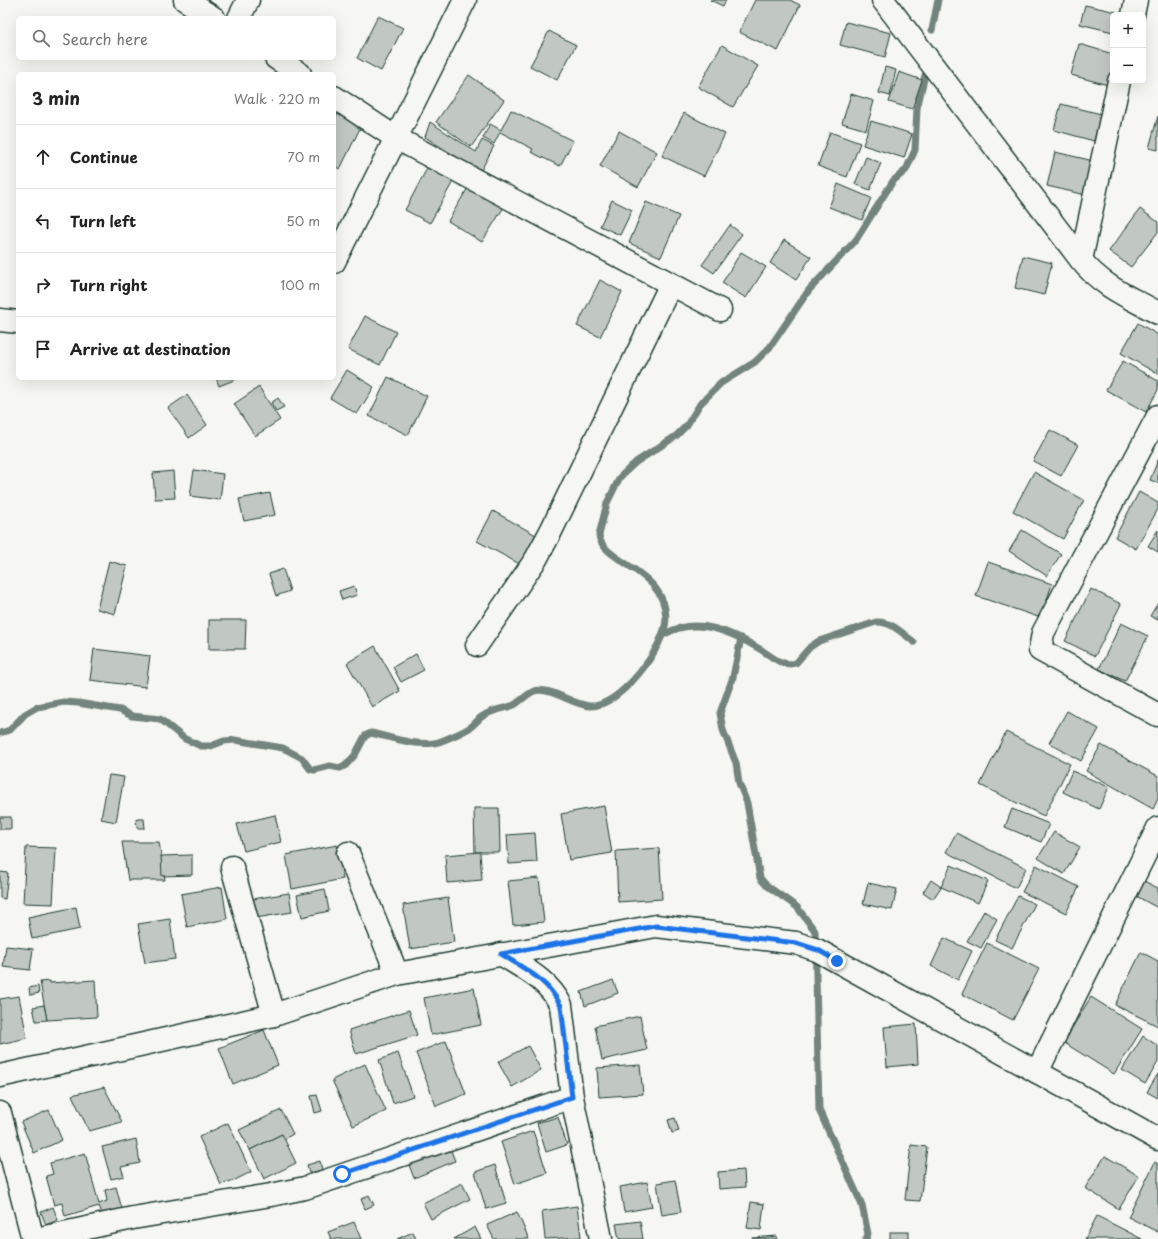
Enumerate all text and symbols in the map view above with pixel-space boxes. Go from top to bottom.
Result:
map controls [1110,12,1146,84]
button: + [1110,12,1146,48]
search box [16,16,336,60]
icon: search [30,27,52,49]
text: Search here [62,27,148,50]
button: − [1110,48,1146,84]
text: 3 min [32,85,80,111]
text: Walk · 220 m [234,89,320,108]
text: Continue [70,145,138,168]
icon: ahead [32,146,54,168]
text: 70 m [287,147,320,166]
text: Turn left [70,209,136,232]
icon: left [32,210,54,232]
text: 50 m [286,211,320,230]
text: Turn right [70,273,147,296]
icon: right [32,274,54,296]
text: 100 m [280,275,320,294]
text: Arrive at destination [70,337,231,360]
icon: arrive [32,338,54,360]
route end [828,952,846,970]
route start [333,1165,351,1183]

